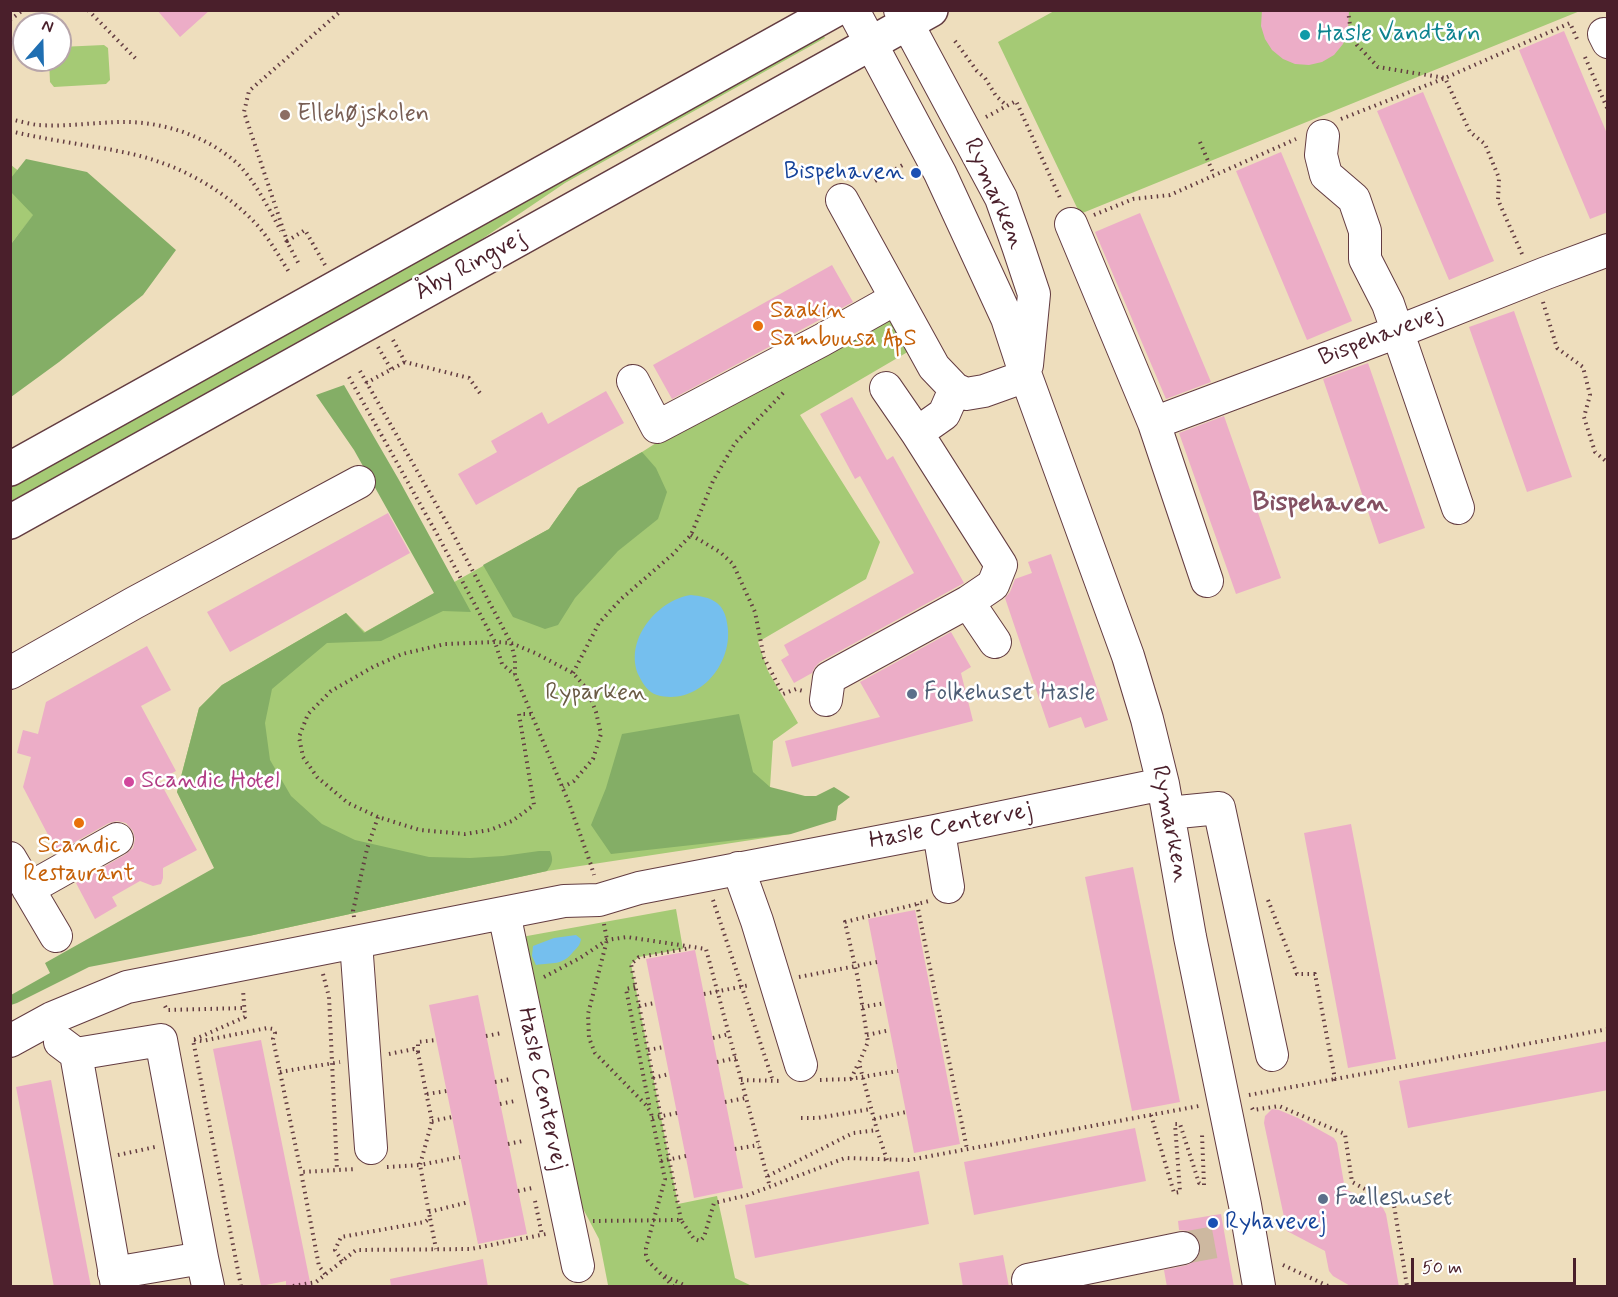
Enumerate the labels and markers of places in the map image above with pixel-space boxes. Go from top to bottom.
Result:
place label: Hasle Vandtårn [1317,21,1481,49]
marker: Hasle Vandtårn [1298,28,1312,42]
place label: Ellehøjskolen [297,101,429,129]
marker: Ellehøjskolen [278,108,292,122]
place label: Bispehaven [784,159,904,187]
marker: Bispehaven [909,166,923,180]
place label: Saakin Sambuusa ApS [770,298,917,354]
marker: Saakin Sambuusa ApS [751,319,765,333]
place label: Folkehuset Hasle [924,680,1096,708]
marker: Folkehuset Hasle [905,687,919,701]
place label: Scandic Hotel [141,768,279,796]
marker: Scandic Hotel [122,775,136,789]
marker: Scandic Restaurant [72,816,86,830]
place label: Scandic Restaurant [23,833,135,889]
place label: Fælleshuset [1335,1185,1452,1213]
marker: Fælleshuset [1316,1192,1330,1206]
place label: Ryhavevej [1225,1209,1326,1237]
marker: Ryhavevej [1206,1216,1220,1230]

